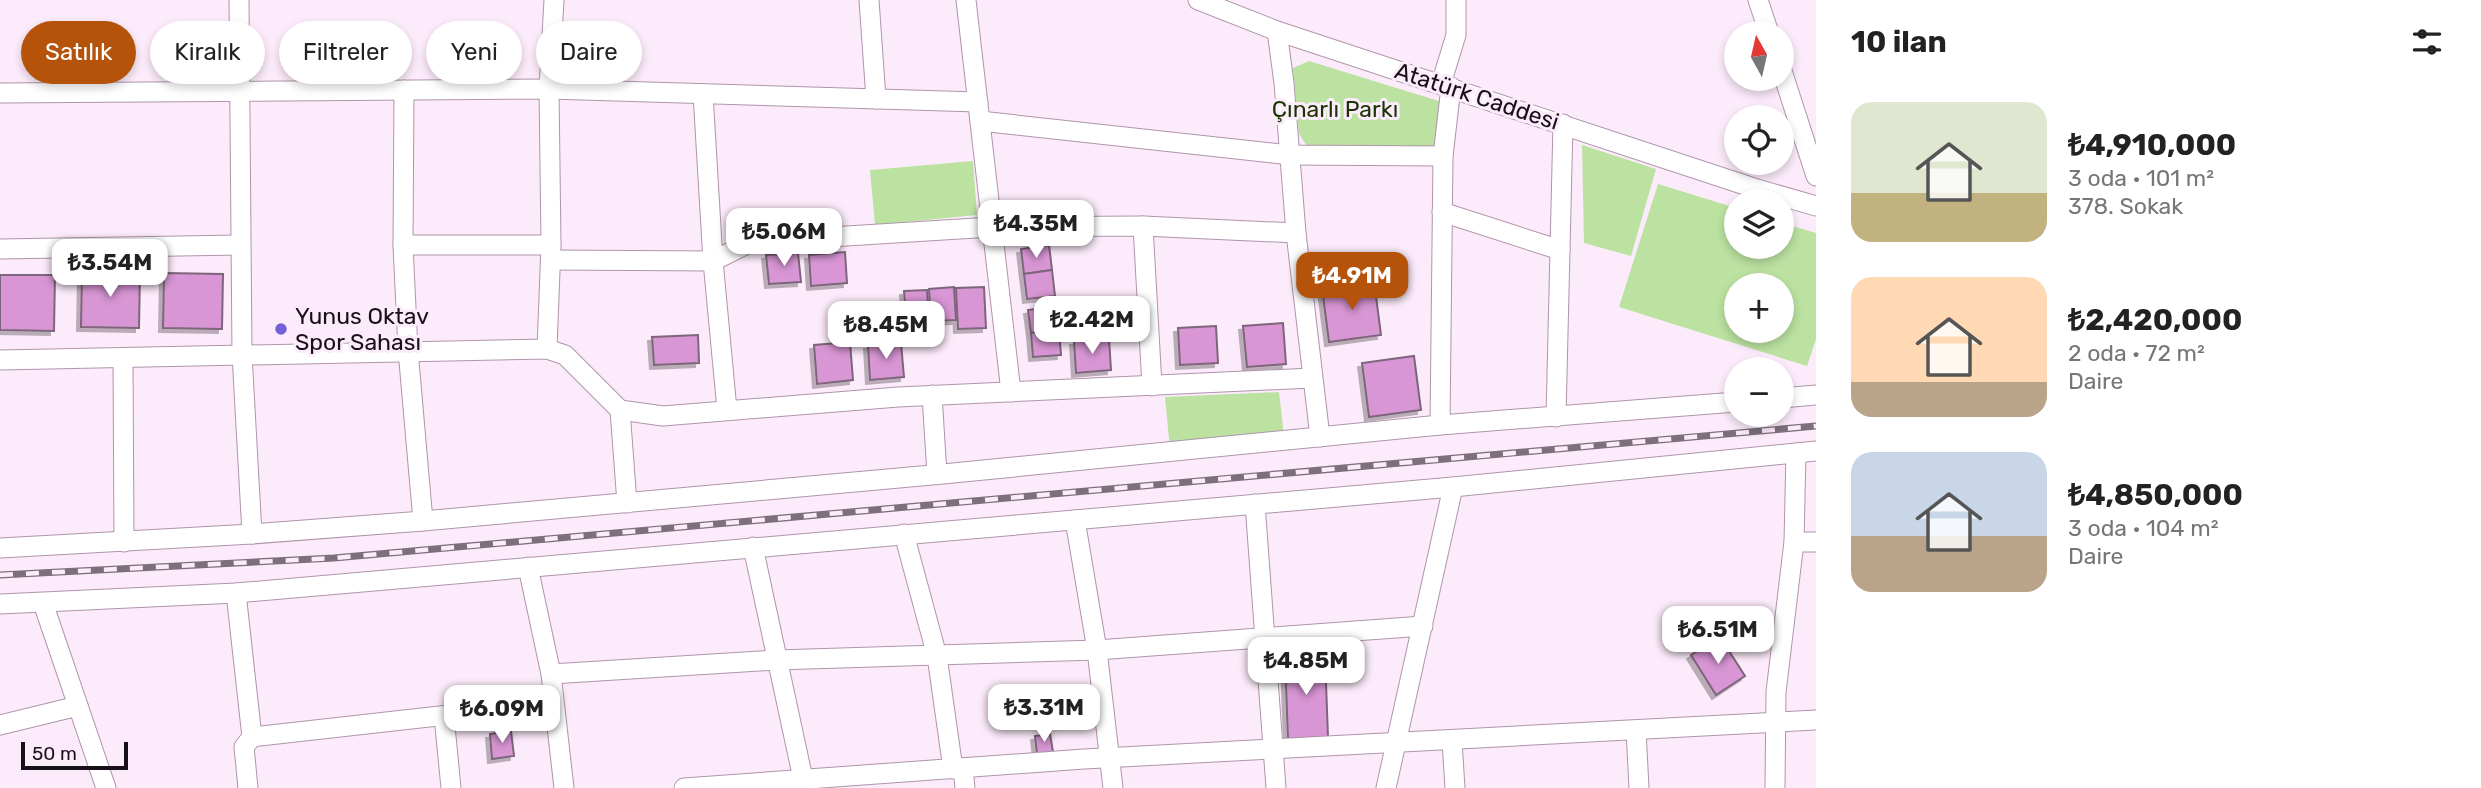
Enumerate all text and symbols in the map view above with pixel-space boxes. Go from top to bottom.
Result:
chip: Satılık [21,21,136,84]
chip: Kiralık [150,21,265,84]
chip: Filtreler [279,21,412,84]
chip: Yeni [426,21,522,84]
chip: Daire [536,21,642,84]
north arrow [1724,21,1794,91]
map controls [1724,21,1794,427]
icon: filters [2408,23,2446,61]
text: 10 ilan [1851,24,1947,60]
street label: Atatürk Caddesi [1391,56,1563,136]
park label: Çınarlı Parkı [1272,95,1398,123]
button: locate [1724,105,1794,175]
text: ₺4,910,000 [2068,127,2236,163]
icon: home [1907,130,1991,214]
text: 3 oda · 101 m² [2068,164,2214,192]
button: layers [1724,189,1794,259]
text: 378. Sokak [2068,192,2183,220]
pin: ₺4.35M [979,201,1093,260]
pin: ₺5.06M [727,208,841,268]
text: ₺4.35M [994,209,1078,237]
text: ₺5.06M [742,217,826,245]
pin: ₺3.54M [53,240,167,299]
text: ₺3.54M [68,248,152,276]
pin: ₺4.91M [1295,252,1409,312]
text: ₺4.91M [1312,261,1392,289]
button: + [1724,273,1794,343]
pin: ₺2.42M [1035,296,1149,356]
place label: Yunus Oktav Spor Sahası [295,302,429,356]
pin: ₺8.45M [829,302,943,361]
text: ₺2,420,000 [2068,302,2242,338]
text: ₺2.42M [1050,305,1134,333]
icon: home [1907,305,1991,389]
text: ₺8.45M [844,310,928,338]
marker: Yunus Oktav Spor Sahası [273,321,289,337]
text: 2 oda · 72 m² [2068,339,2205,367]
button: − [1724,357,1794,427]
text: Daire [2068,367,2124,395]
text: ₺4,850,000 [2068,477,2243,513]
icon: home [1907,480,1991,564]
text: 3 oda · 104 m² [2068,514,2219,542]
text: Daire [2068,542,2124,570]
pin: ₺6.51M [1661,606,1775,666]
text: ₺6.51M [1678,615,1758,643]
pin: ₺4.85M [1249,638,1363,697]
text: ₺4.85M [1264,646,1348,674]
pin: ₺3.31M [987,684,1101,744]
pin: ₺6.09M [445,686,559,745]
text: ₺3.31M [1004,693,1084,721]
text: ₺6.09M [460,694,544,722]
scale bar [21,739,128,771]
text: 50 m [32,742,77,765]

